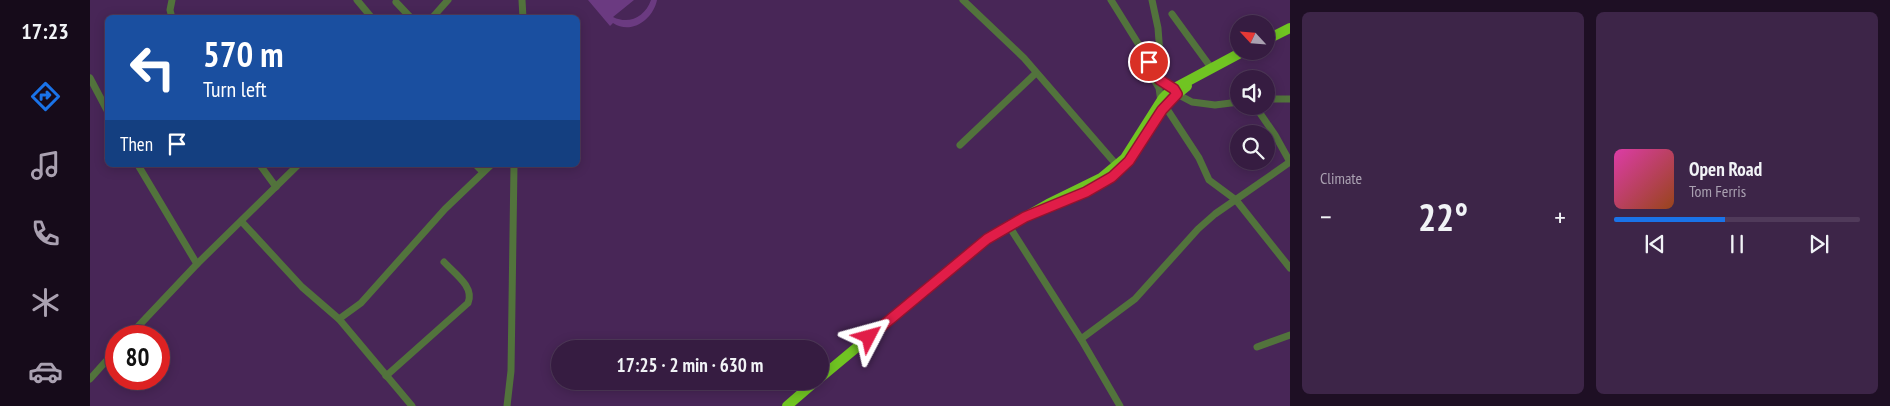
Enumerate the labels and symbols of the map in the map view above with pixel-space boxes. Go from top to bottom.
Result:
north arrow [1230,15,1275,60]
pin [1128,41,1170,83]
position arrow [842,310,894,362]
speed limit sign: 80 [105,325,170,390]

